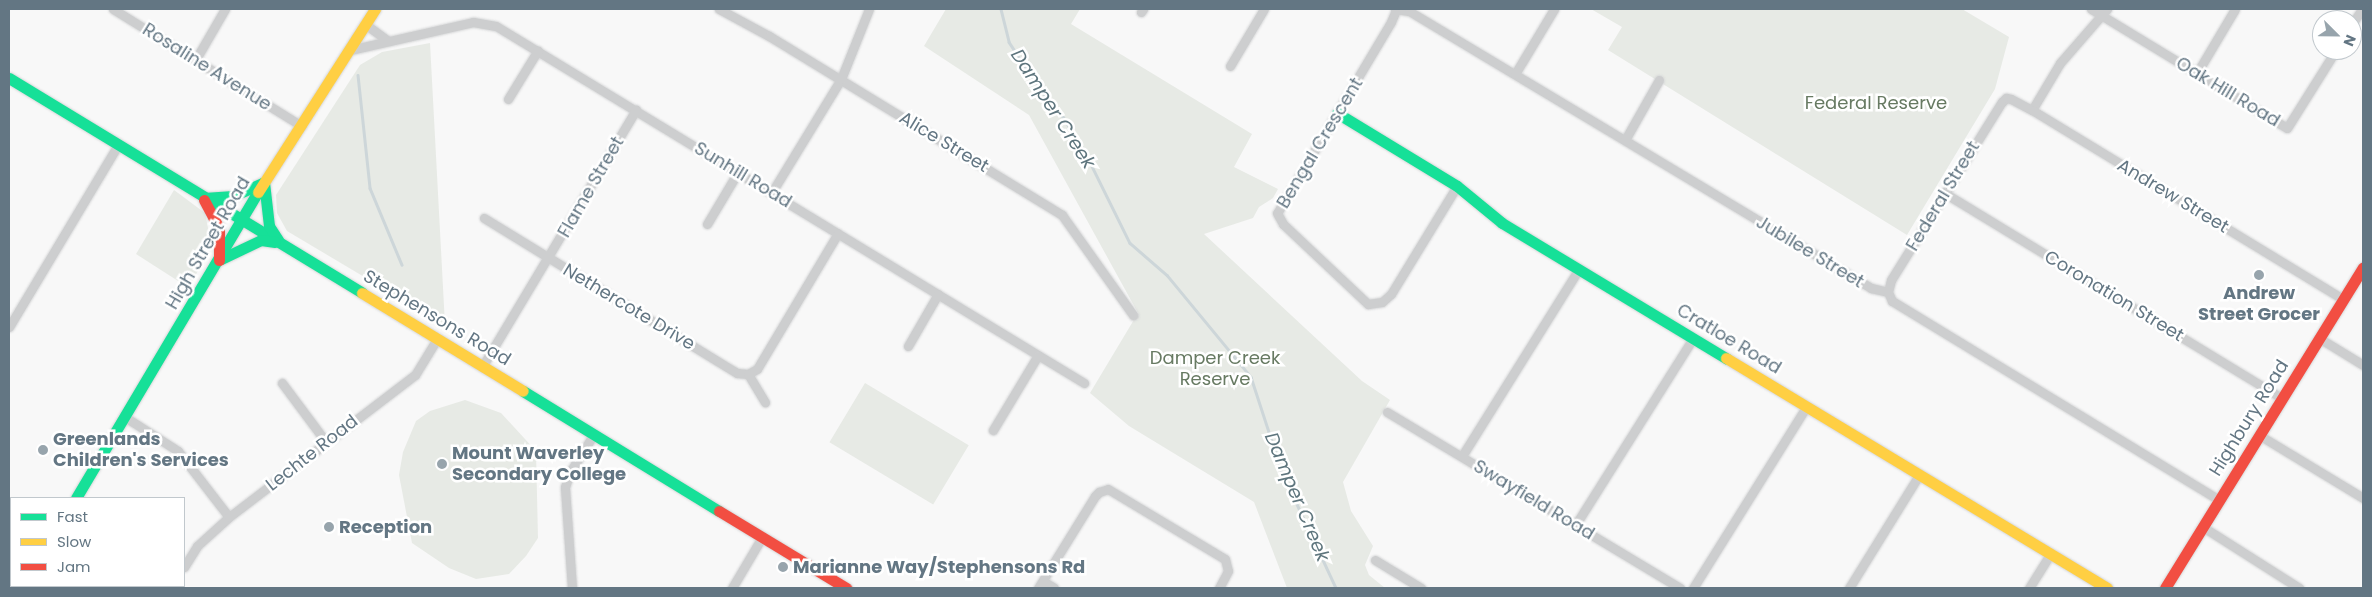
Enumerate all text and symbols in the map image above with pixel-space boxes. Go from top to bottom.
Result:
north arrow [2312,10,2362,60]
street label: Rosaline Avenue [139,19,275,115]
text: N [2339,32,2361,49]
water label: Damper Creek [1006,45,1100,173]
street label: Oak Hill Road [2172,52,2284,132]
street label: Bengal Crescent [1272,74,1368,212]
park label: Federal Reserve [1805,92,1947,114]
street label: Alice Street [895,107,993,177]
street label: Flame Street [553,133,629,241]
street label: Sunhill Road [690,137,796,213]
street label: Federal Street [1902,137,1984,255]
street label: Andrew Street [2113,154,2233,238]
street label: High Street Road [161,173,255,313]
street label: Jubilee Street [1752,211,1868,293]
street label: Coronation Street [2040,246,2188,346]
street label: Nethercote Drive [559,259,699,355]
street label: Stephensons Road [359,265,515,371]
marker: Andrew Street Grocer [2253,269,2265,281]
place label: Andrew Street Grocer [2198,283,2320,326]
street label: Cratloe Road [1673,299,1785,379]
park label: Damper Creek Reserve [1150,348,1280,390]
street label: Highbury Road [2205,356,2293,480]
street label: Lechte Road [262,410,362,496]
place label: Greenlands Children's Services [53,429,229,472]
water label: Damper Creek [1259,429,1335,565]
place label: Mount Waverley Secondary College [452,443,626,486]
marker: Greenlands Children's Services [37,444,49,456]
street label: Swayfield Road [1470,455,1598,545]
marker: Mount Waverley Secondary College [436,458,448,470]
legend [10,497,185,587]
text: Fast [57,506,88,527]
place label: Reception [339,516,432,538]
marker: Reception [323,521,335,533]
text: Slow [57,531,91,552]
text: Jam [57,556,91,577]
place label: Marianne Way/Stephensons Rd [793,556,1085,578]
marker: Marianne Way/Stephensons Rd [777,561,789,573]

